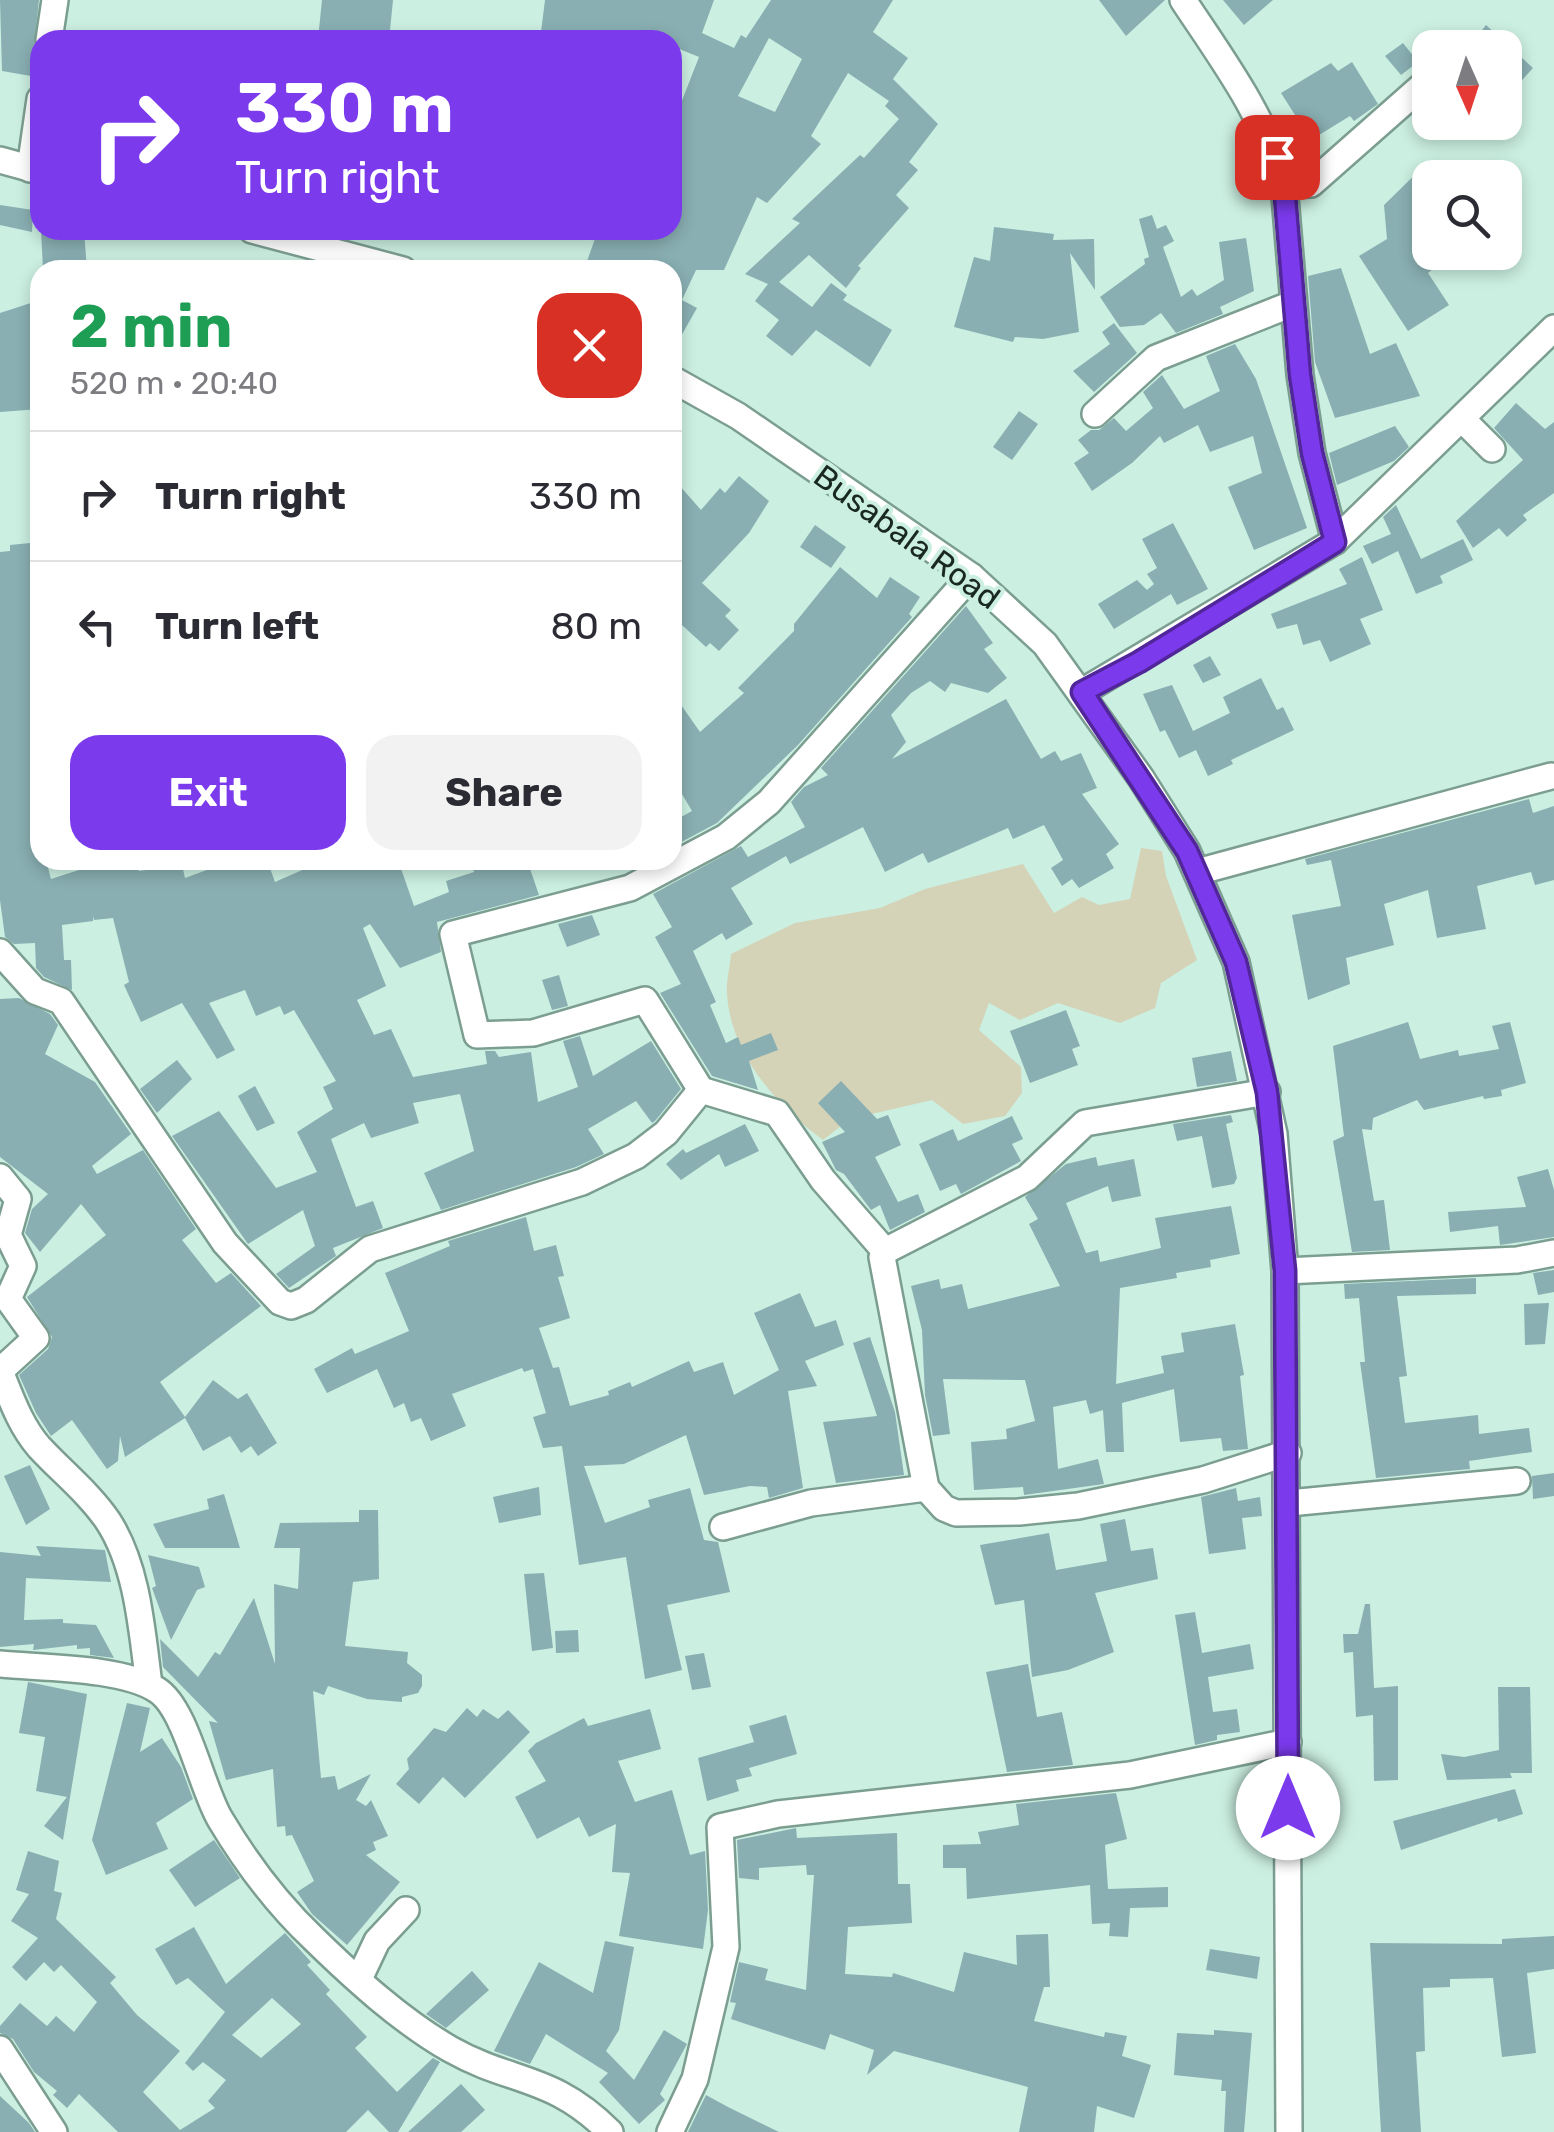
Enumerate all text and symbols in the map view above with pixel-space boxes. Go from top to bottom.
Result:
north arrow [1412,30,1522,140]
map controls [1412,30,1522,270]
text: 330 m [235,67,454,150]
icon: right [70,70,200,200]
pin [1235,115,1320,200]
icon: arrive [1250,130,1305,185]
text: Turn right [235,151,439,204]
button: search [1412,160,1522,270]
text: 2 min [70,291,232,362]
button: close [537,293,642,398]
text: 520 m · 20:40 [70,364,278,402]
street label: Busabala Road [807,457,1007,617]
icon: right [70,469,125,524]
text: Turn right [155,473,346,519]
text: 330 m [529,473,642,519]
icon: left [70,599,125,654]
text: Turn left [155,603,319,649]
text: 80 m [551,603,642,649]
button: Exit [70,735,346,850]
button: Share [366,735,642,850]
position arrow [1236,1756,1340,1860]

